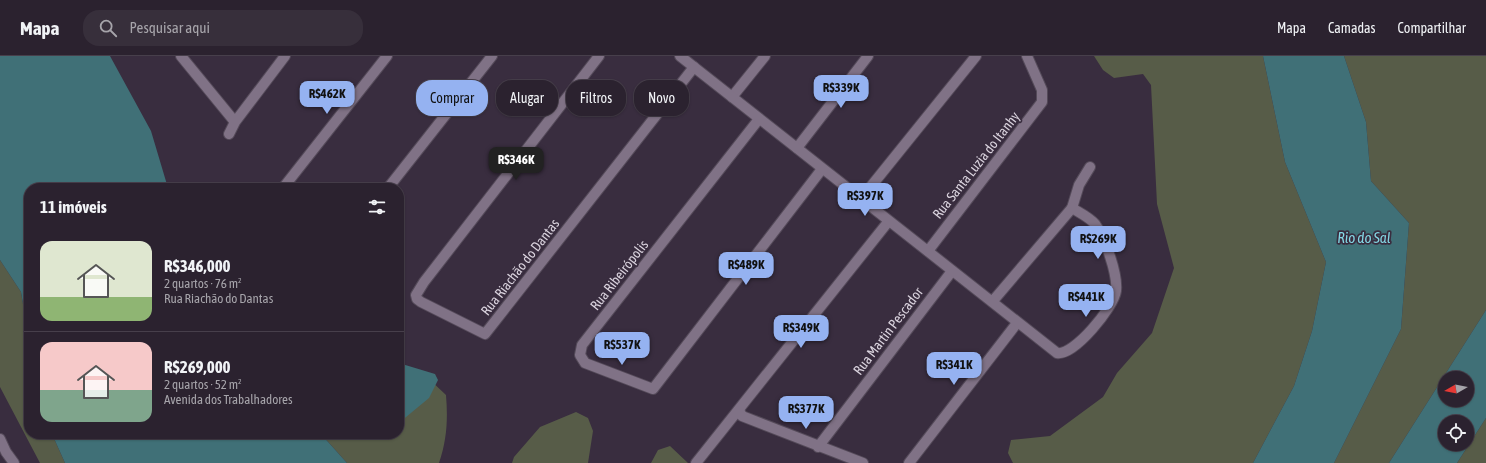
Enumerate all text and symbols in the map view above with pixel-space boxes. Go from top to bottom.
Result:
search box [83,10,363,46]
text: Mapa [20,17,59,39]
icon: search [97,17,119,39]
text: Pesquisar aqui [129,19,210,36]
text: Mapa [1277,20,1306,36]
text: Camadas [1328,20,1376,36]
text: Compartilhar [1398,20,1466,36]
pin: R$339K [808,75,874,109]
chip: Comprar [416,80,488,116]
chip: Alugar [496,80,558,116]
chip: Filtros [566,80,626,116]
chip: Novo [634,80,689,116]
text: R$339K [823,80,859,95]
pin: R$462K [294,81,360,115]
text: R$462K [309,86,345,101]
street label: Rua Santa Luzia do Itanhy [929,108,1023,222]
pin: R$346K [483,147,549,181]
text: R$346K [498,152,534,167]
pin: R$397K [832,183,898,217]
text: R$397K [847,188,883,203]
icon: filters [366,196,388,218]
text: 11 imóveis [40,197,107,217]
street label: Rua Riachão do Dantas [477,216,563,318]
pin: R$269K [1065,226,1131,260]
water label: Rio do Sal [1337,229,1391,246]
text: R$269K [1080,231,1116,246]
street label: Rua Ribeirópolis [587,237,651,313]
pin: R$489K [713,252,779,286]
text: R$346,000 [164,256,231,276]
icon: home [72,257,120,305]
text: R$489K [728,257,764,272]
text: 2 quartos · 76 m² [164,276,242,291]
street label: Rua Martin Pescador [850,284,927,378]
pin: R$441K [1053,284,1119,318]
text: R$441K [1068,289,1104,304]
text: Rua Riachão do Dantas [164,291,273,306]
pin: R$349K [768,315,834,349]
text: R$349K [783,320,819,335]
pin: R$537K [589,332,655,366]
text: R$537K [604,337,640,352]
pin: R$341K [921,352,987,386]
text: R$269,000 [164,357,231,377]
text: R$341K [936,357,972,372]
icon: home [72,358,120,406]
north arrow [1438,371,1474,407]
map controls [1438,371,1474,451]
text: 2 quartos · 52 m² [164,377,242,392]
text: Avenida dos Trabalhadores [164,392,293,407]
pin: R$377K [773,396,839,430]
text: R$377K [788,401,824,416]
button: locate [1438,415,1474,451]

